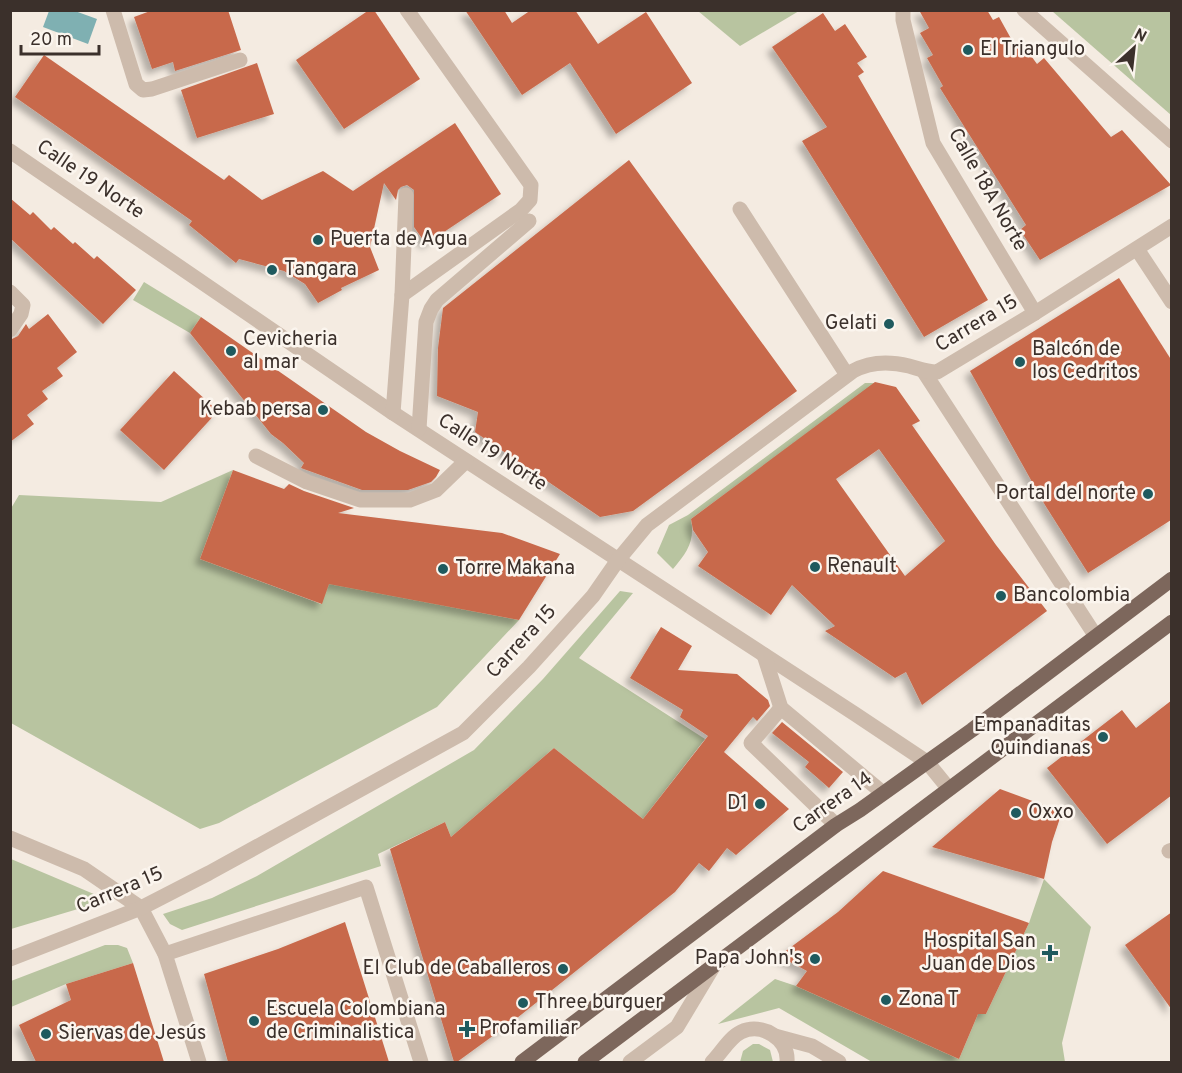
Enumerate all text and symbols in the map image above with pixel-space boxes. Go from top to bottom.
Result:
scale bar [21,18,99,56]
north arrow [1104,18,1164,78]
text: N [1130,25,1150,48]
text: 20 m [30,29,72,52]
place label: El Triangulo [980,37,1085,63]
marker: El Triangulo [961,43,975,57]
street label: Calle 18A Norte [941,124,1033,256]
street label: Calle 19 Norte [31,134,149,226]
place label: Puerta de Agua [330,227,468,253]
marker: Puerta de Agua [311,233,325,247]
place label: Tangara [284,257,357,283]
marker: Tangara [265,263,279,277]
street label: Carrera 15 [931,289,1023,359]
place label: Gelati [825,311,877,337]
marker: Gelati [882,317,896,331]
place label: Cevicheria al mar [243,327,338,376]
place label: Balcón de los Cedritos [1032,337,1138,386]
marker: Cevicheria al mar [224,344,238,358]
marker: Balcón de los Cedritos [1013,355,1027,369]
place label: Kebab persa [200,397,311,423]
marker: Kebab persa [316,403,330,417]
street label: Calle 19 Norte [433,408,551,498]
place label: Portal del norte [996,481,1136,507]
marker: Portal del norte [1141,487,1155,501]
place label: Renault [827,554,897,580]
place label: Torre Makana [455,556,575,582]
marker: Renault [808,560,822,574]
marker: Torre Makana [436,562,450,576]
place label: Bancolombia [1013,583,1130,609]
marker: Bancolombia [994,589,1008,603]
street label: Carrera 15 [481,599,563,685]
place label: Empanaditas Quindianas [974,713,1091,762]
marker: Empanaditas Quindianas [1096,730,1110,744]
street label: Carrera 14 [788,766,878,840]
place label: D1 [727,791,748,817]
marker: D1 [753,797,767,811]
place label: Oxxo [1028,800,1074,826]
marker: Oxxo [1009,806,1023,820]
street label: Carrera 15 [73,861,167,921]
place label: Hospital San Juan de Dios [921,929,1036,978]
marker: Hospital San Juan de Dios [1041,944,1059,962]
place label: Papa John's [695,946,803,972]
marker: Papa John's [808,952,822,966]
place label: El Club de Caballeros [362,956,551,982]
marker: El Club de Caballeros [556,962,570,976]
place label: Zona T [898,987,959,1013]
place label: Three burguer [535,990,663,1016]
marker: Zona T [879,993,893,1007]
marker: Three burguer [516,996,530,1010]
place label: Escuela Colombiana de Criminalistica [266,997,445,1046]
marker: Escuela Colombiana de Criminalistica [247,1014,261,1028]
place label: Profamiliar [479,1016,578,1042]
place label: Siervas de Jesús [58,1021,206,1047]
marker: Profamiliar [460,1022,474,1036]
marker: Siervas de Jesús [39,1027,53,1041]

